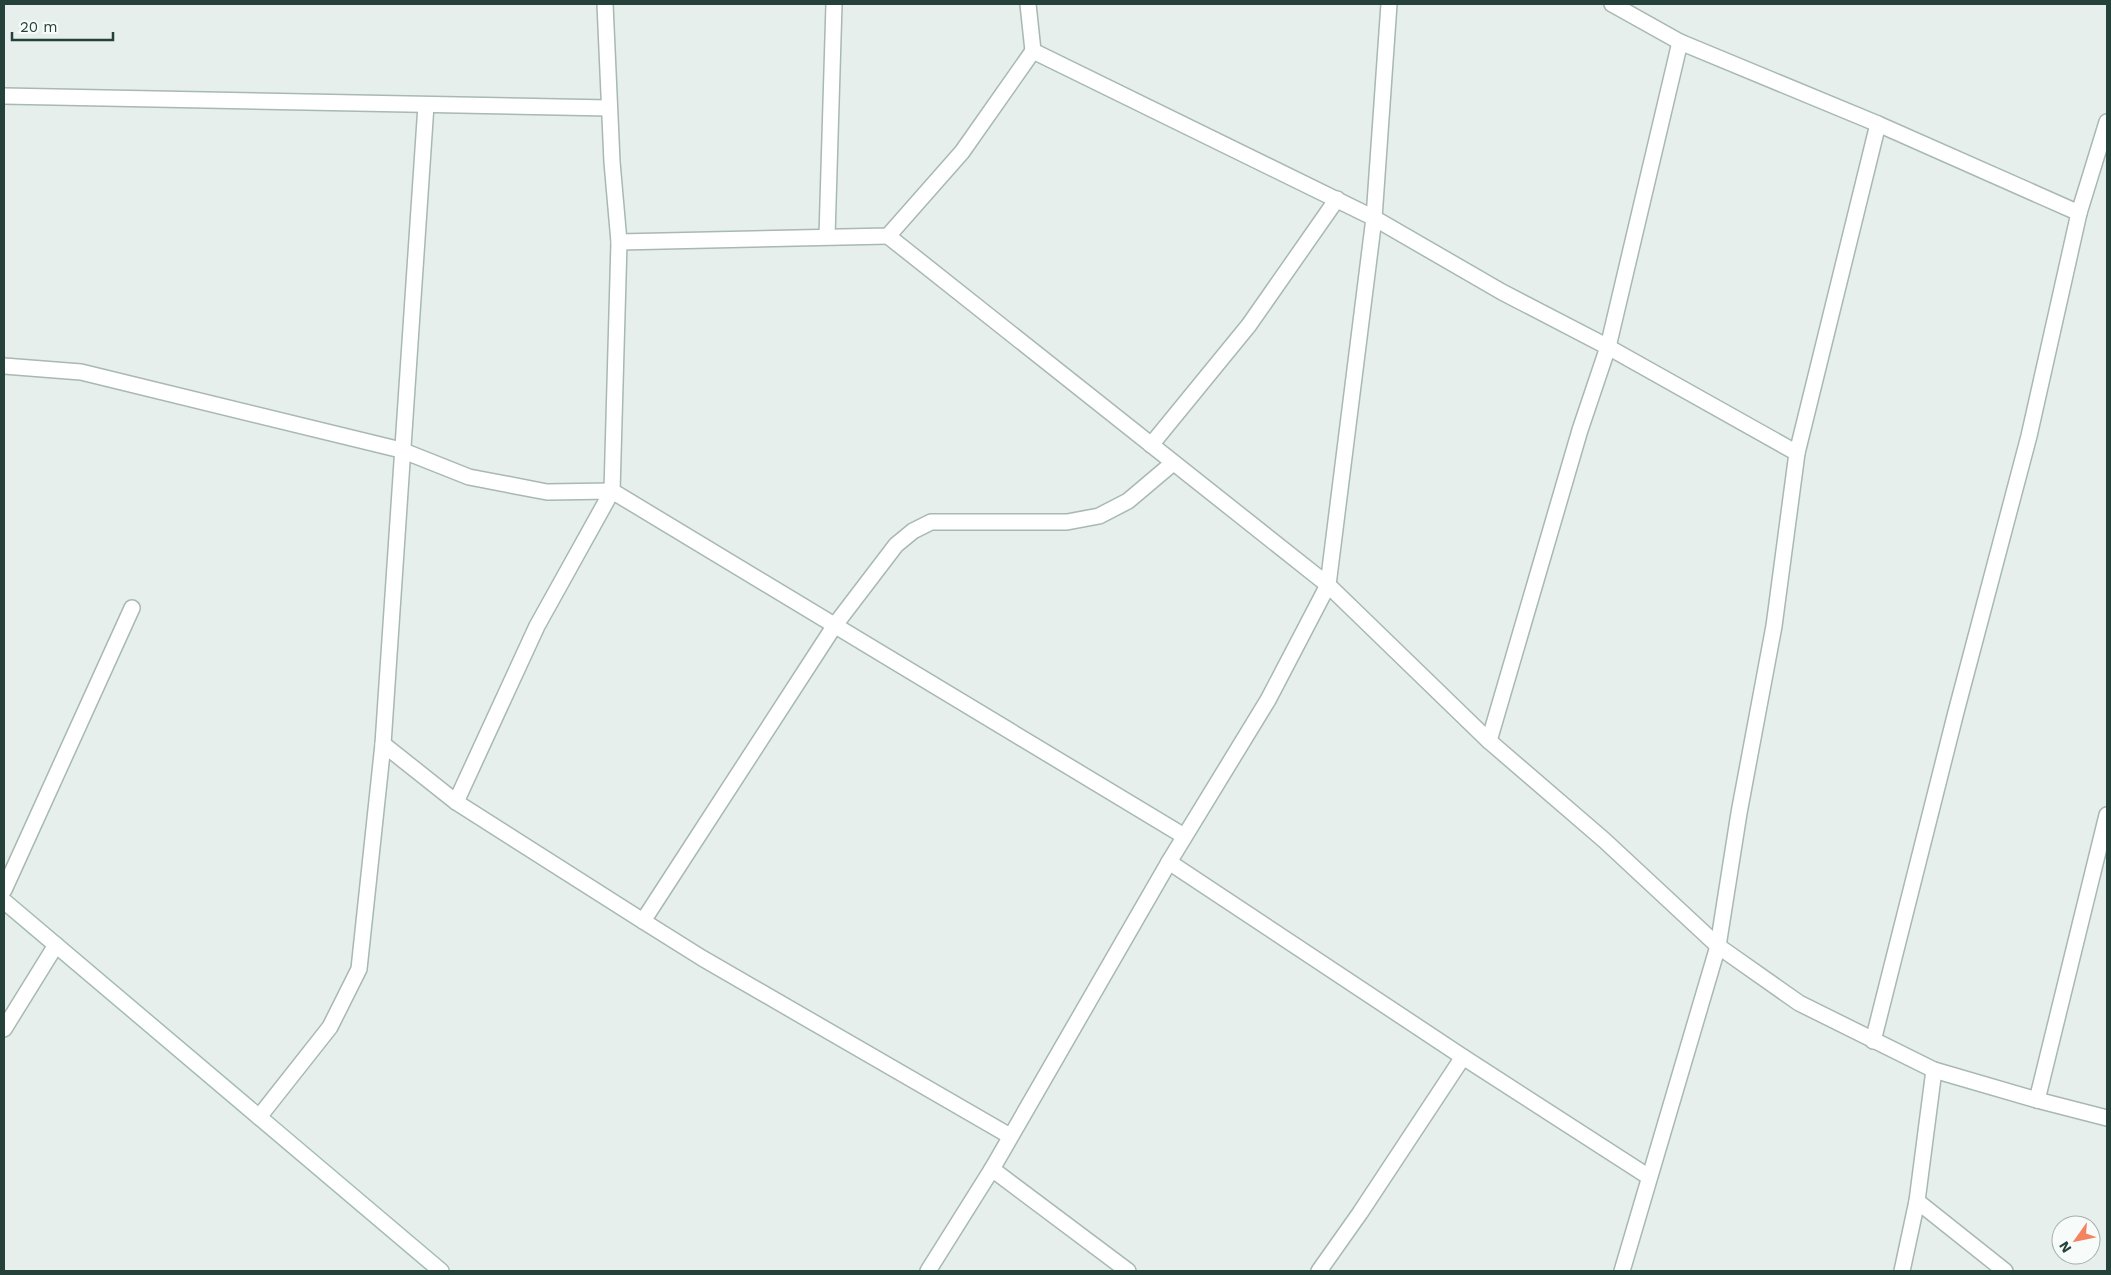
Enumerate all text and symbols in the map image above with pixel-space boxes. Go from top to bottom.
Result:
scale bar [12,10,114,42]
text: 20 m [20,18,58,36]
north arrow [2051,1215,2101,1265]
text: N [2056,1238,2075,1256]

